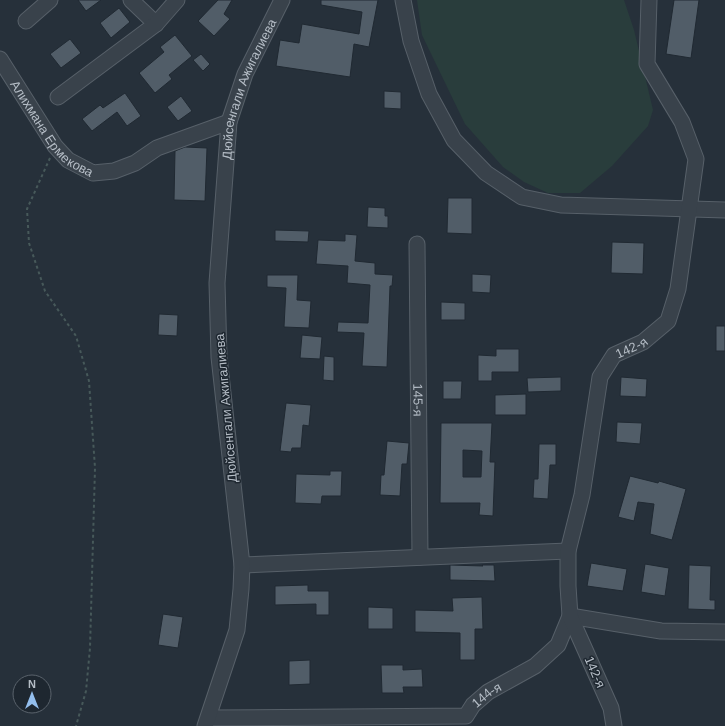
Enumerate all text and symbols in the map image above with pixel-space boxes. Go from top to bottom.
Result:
street label: Дюйсенгали Ажигалиева [219,15,279,160]
street label: Алихмана Ермекова [8,77,97,180]
street label: Дюйсенгали Ажигалиева [212,332,240,483]
street label: 142-я [613,334,651,361]
street label: 145-я [411,383,426,417]
street label: 142-я [581,654,609,690]
north arrow [12,674,52,714]
text: N [28,678,36,690]
street label: 144-я [468,679,504,710]

